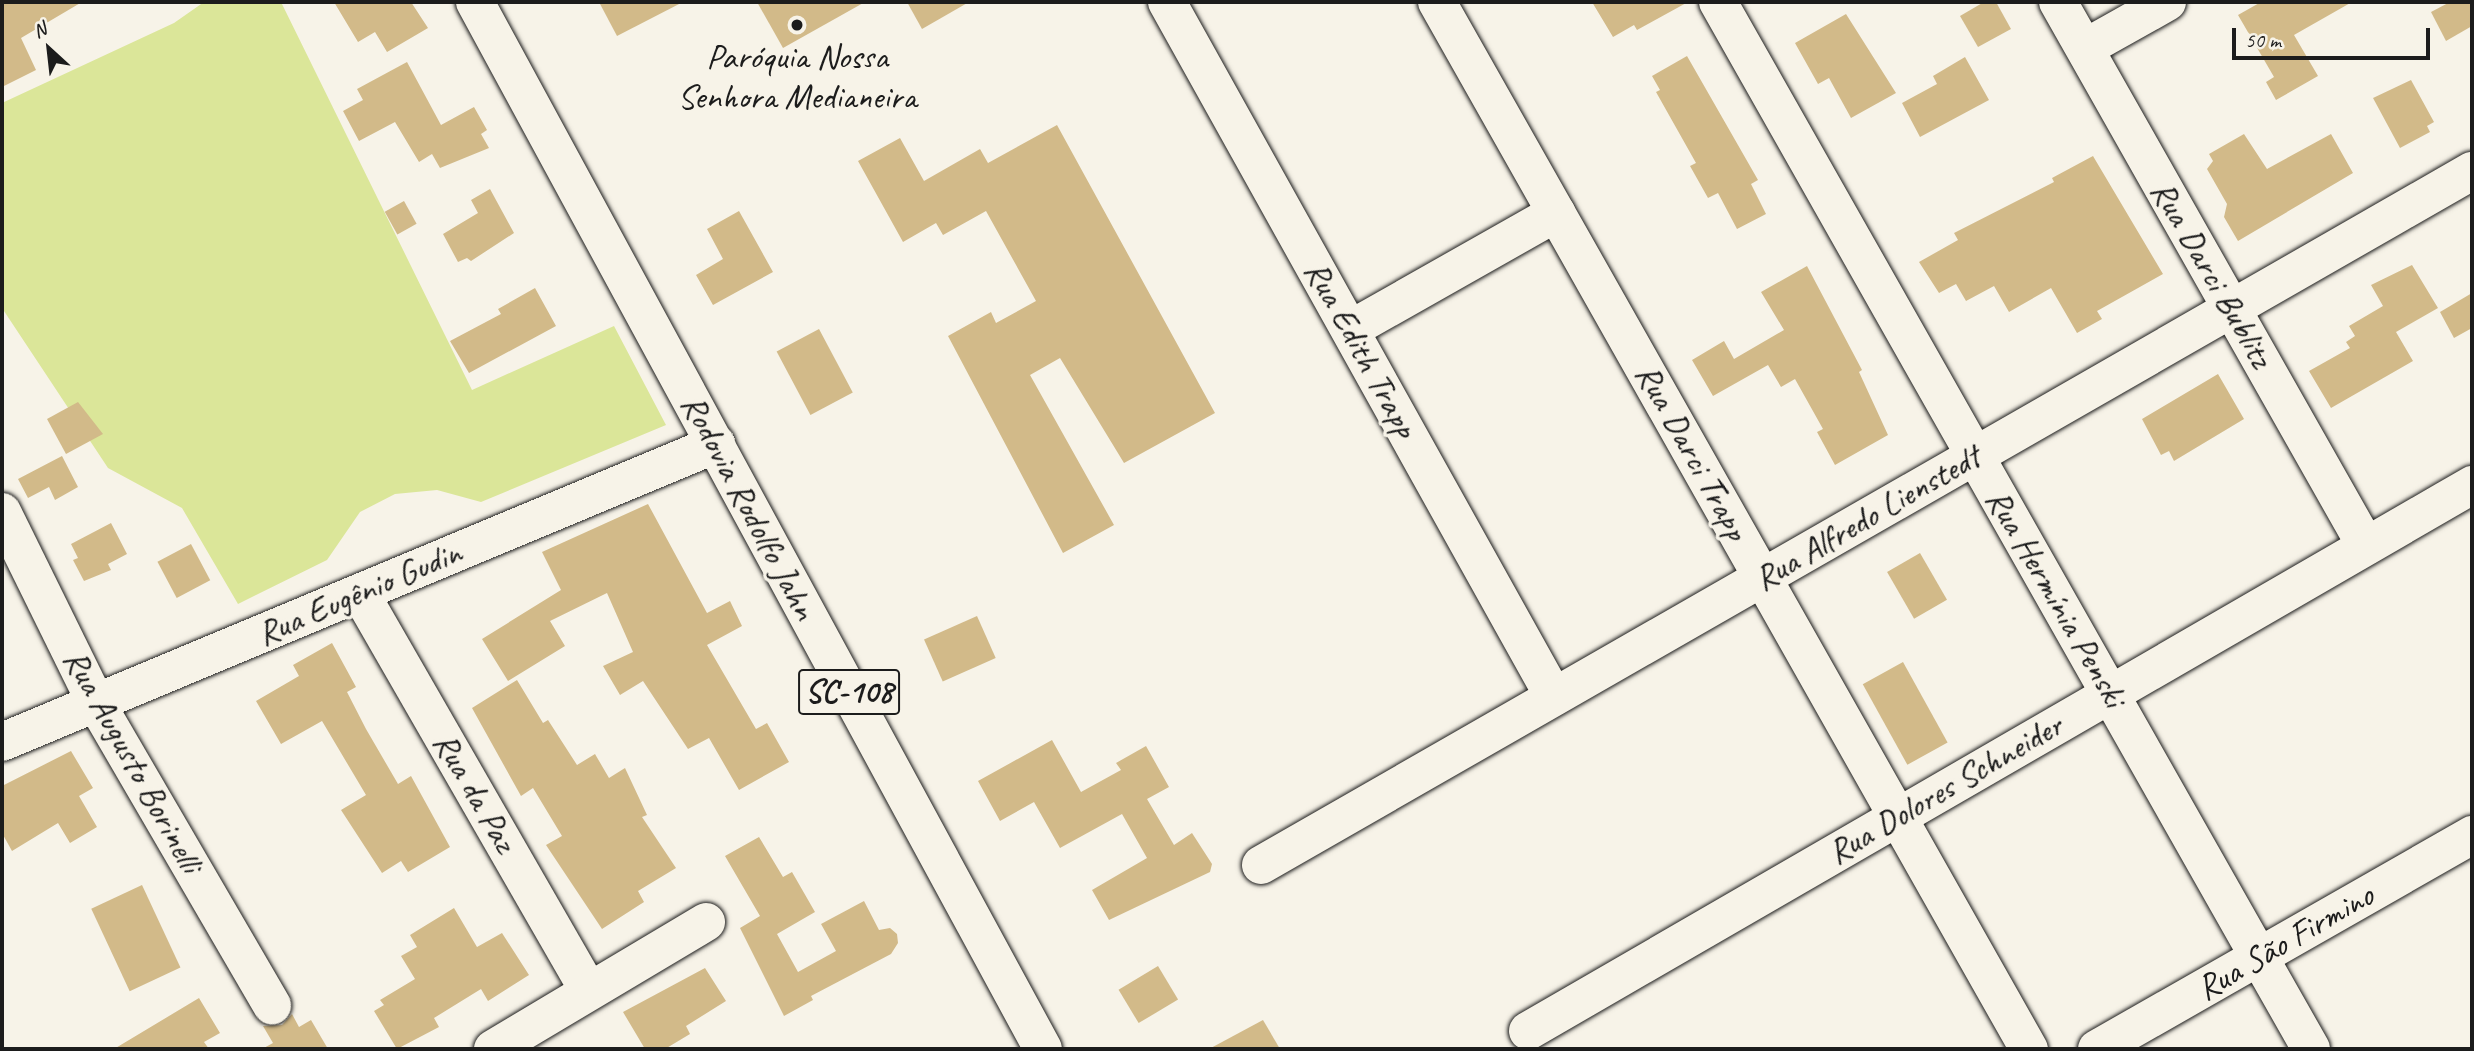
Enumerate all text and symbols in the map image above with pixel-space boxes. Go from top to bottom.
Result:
north arrow [14,14,84,84]
scale bar [2236,14,2434,58]
text: N [29,17,50,44]
marker: Paróquia Nossa Senhora Medianeira [789,17,805,33]
text: 50 m [2245,27,2281,53]
place label: Paróquia Nossa Senhora Medianeira [678,36,916,118]
street label: Rua Darci Bublitz [2141,173,2283,375]
street label: Rua Edith Trapp [1295,253,1427,445]
street label: Rua Darci Trapp [1626,356,1758,548]
street label: Rodovia Rodolfo Jahn [672,387,826,627]
street label: Rua Alfredo Lienstedt [1746,436,1988,600]
street label: Rua Hermínia Penski [1977,482,2135,714]
street label: Rua Eugênio Gudin [251,531,467,655]
street label: Rua Augusto Borinelli [54,642,212,880]
road number: SC-108 [796,663,902,722]
street label: Rua Dolores Schneider [1820,705,2070,873]
street label: Rua da Paz [424,724,526,860]
street label: Rua São Firmino [2189,874,2381,1010]

